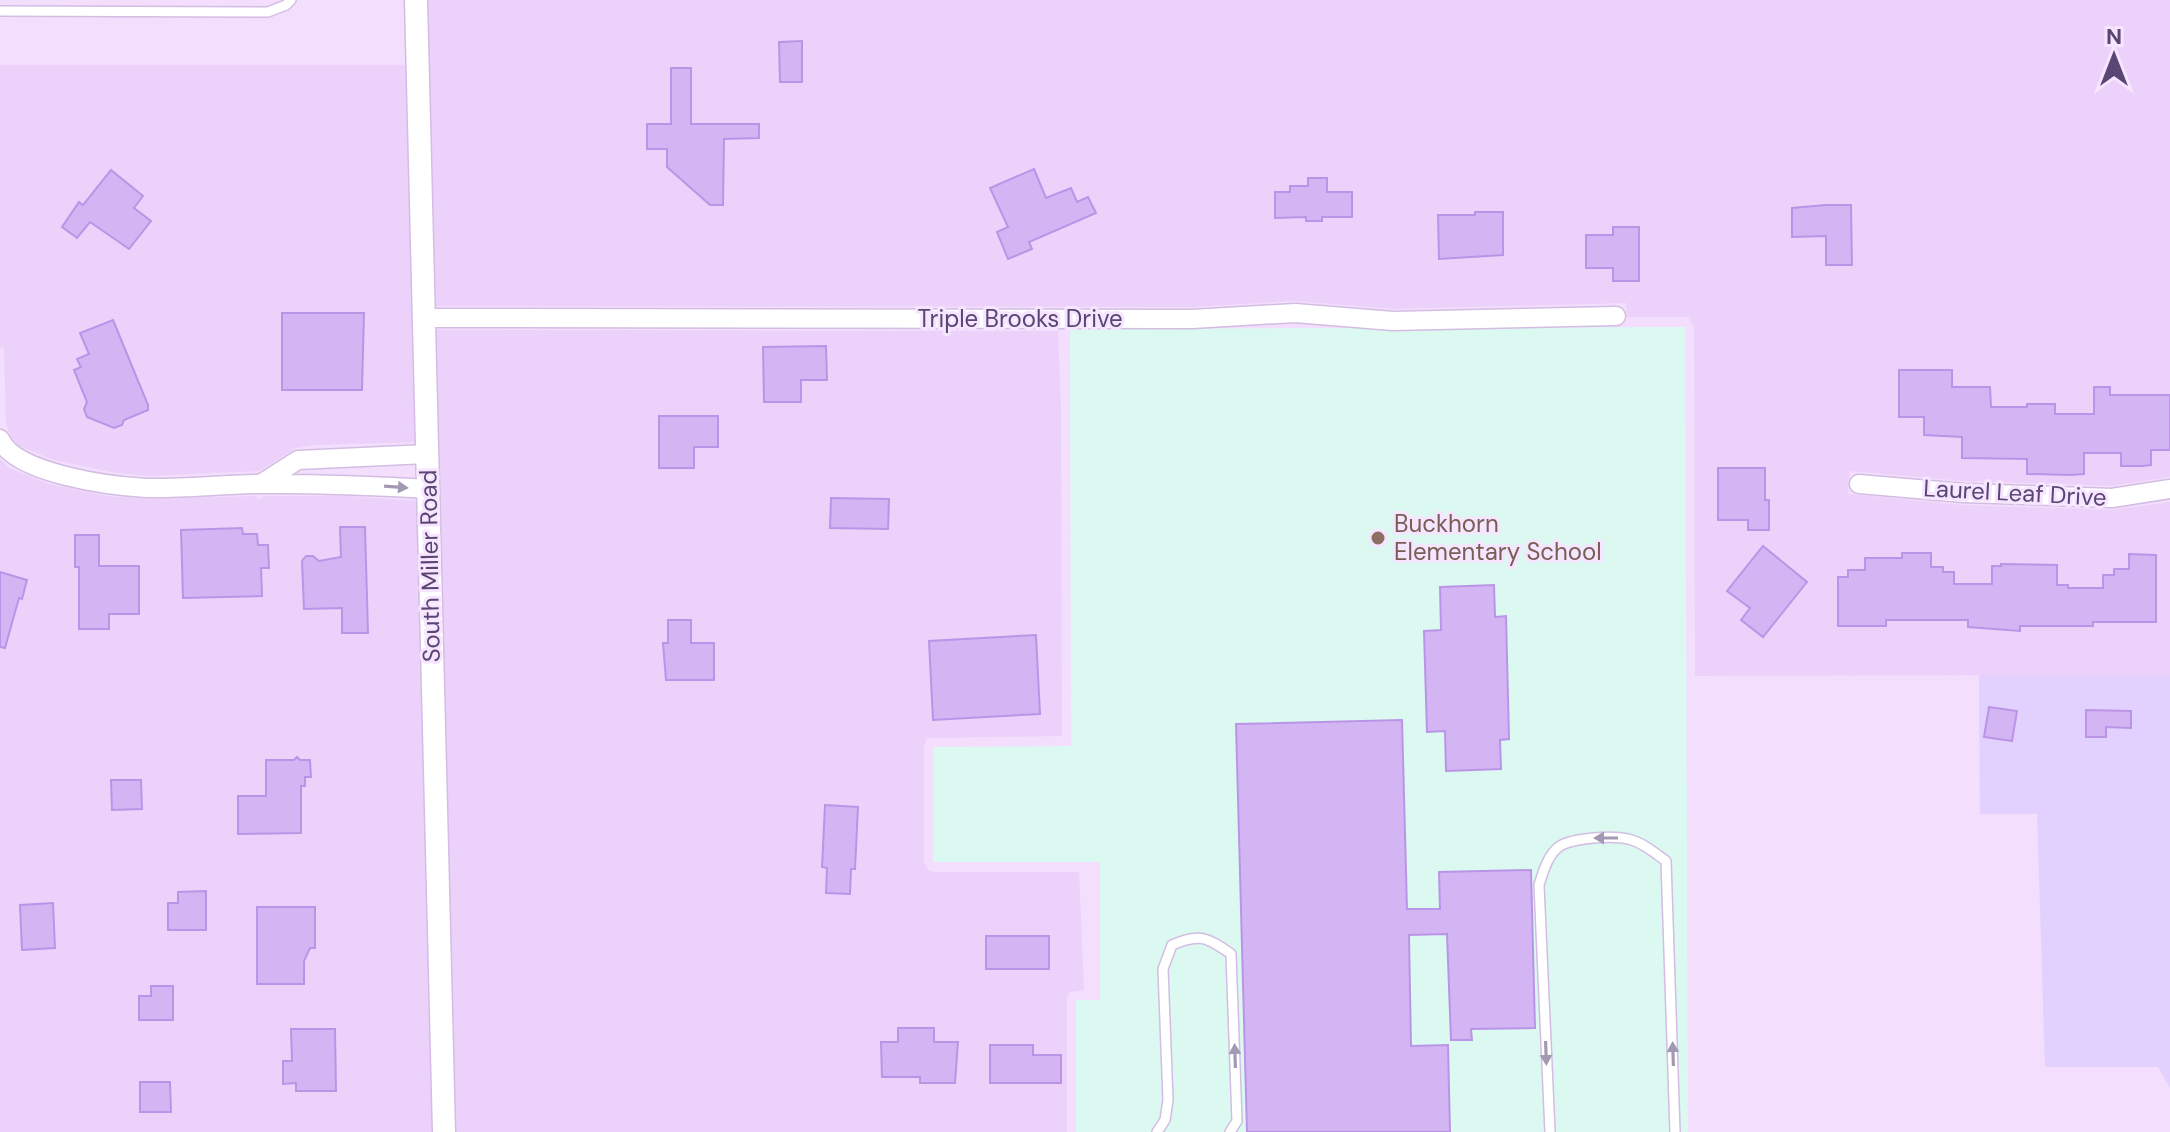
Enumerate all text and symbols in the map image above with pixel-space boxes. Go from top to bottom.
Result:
north arrow [2074,16,2154,96]
text: N [2106,22,2122,51]
street label: Triple Brooks Drive [917,303,1123,334]
street label: South Miller Road [412,469,447,663]
street label: Laurel Leaf Drive [1923,472,2107,513]
one-way arrow [384,481,409,494]
place label: Buckhorn Elementary School [1394,508,1602,567]
marker: Buckhorn Elementary School [1369,529,1387,547]
one-way arrow [1593,832,1618,844]
one-way arrow [1540,1041,1553,1066]
one-way arrow [1667,1041,1680,1066]
one-way arrow [1228,1043,1241,1068]

